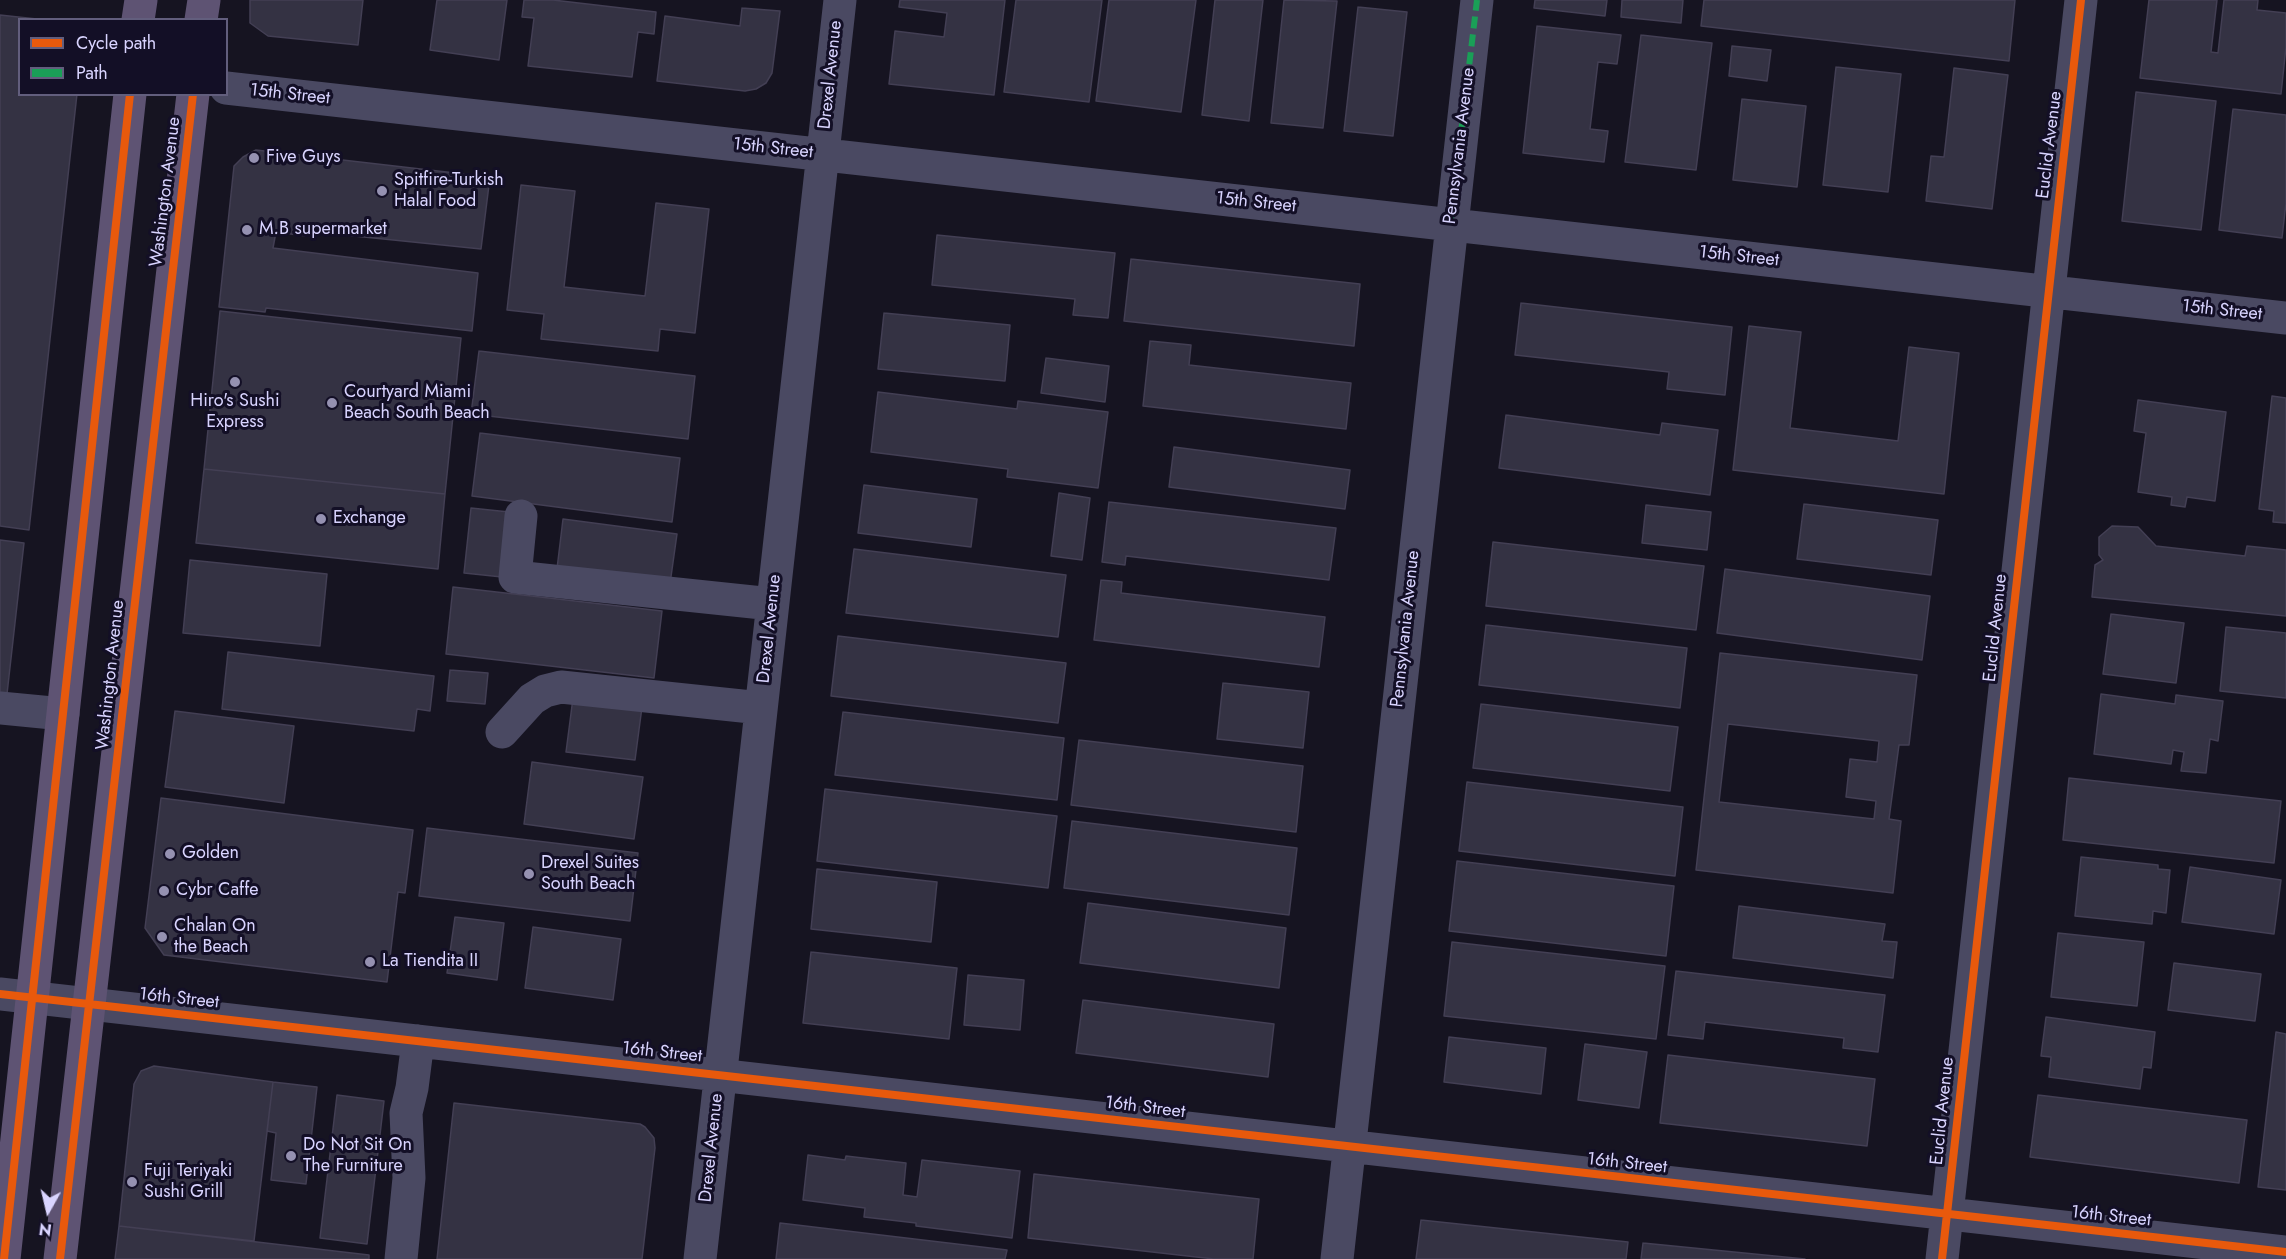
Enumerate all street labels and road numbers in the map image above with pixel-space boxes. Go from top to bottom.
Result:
street label: Drexel Avenue [815,20,847,130]
street label: Pennsylvania Avenue [1440,66,1480,226]
street label: 15th Street [249,80,331,110]
street label: Euclid Avenue [2033,90,2067,200]
street label: Washington Avenue [146,116,186,268]
street label: 15th Street [732,134,814,164]
street label: 15th Street [1215,188,1297,218]
street label: 15th Street [1698,242,1780,272]
street label: 15th Street [2181,296,2263,326]
street label: Pennsylvania Avenue [1387,550,1425,708]
street label: Euclid Avenue [1980,573,2012,683]
street label: Drexel Avenue [754,574,786,684]
street label: Washington Avenue [92,599,130,751]
street label: 16th Street [138,984,220,1014]
street label: 16th Street [621,1038,703,1068]
street label: Euclid Avenue [1927,1056,1959,1166]
street label: 16th Street [1104,1092,1186,1124]
street label: Drexel Avenue [696,1093,728,1203]
street label: 16th Street [1586,1149,1668,1179]
street label: 16th Street [2070,1202,2152,1232]

